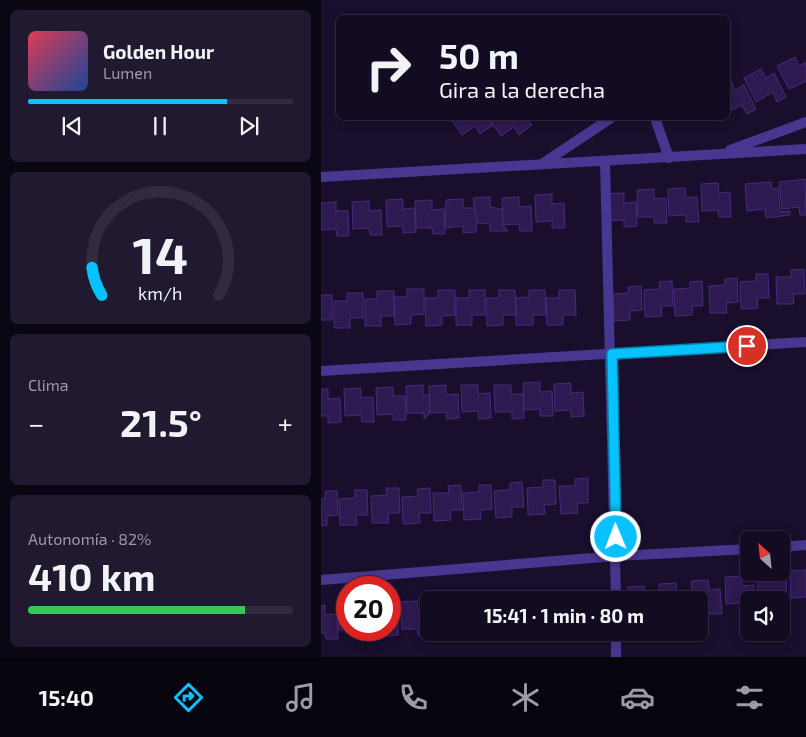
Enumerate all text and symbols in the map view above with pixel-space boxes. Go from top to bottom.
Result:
text: 50 m [439,34,519,76]
icon: right [356,35,421,100]
text: Golden Hour [103,40,214,63]
text: Lumen [103,63,152,82]
text: Gira a la derecha [439,76,605,102]
icon: previous [58,112,86,140]
icon: pause [146,112,174,140]
icon: next [235,112,263,140]
text: 14 [133,222,188,284]
text: km/h [138,282,183,304]
pin [726,325,768,367]
icon: arrive [733,332,761,360]
text: Clima [28,375,69,394]
text: 21.5° [120,399,202,445]
text: − [28,406,44,440]
text: + [278,406,293,440]
position arrow [589,510,641,562]
text: Autonomía · 82% [28,529,151,548]
north arrow [740,531,790,581]
map controls [740,531,790,641]
text: 410 km [28,553,156,599]
speed limit sign: 20 [336,576,401,641]
button: sound [740,591,790,641]
text: 15:41 · 1 min · 80 m [484,604,644,627]
icon: directions [171,680,206,715]
icon: music [283,680,318,715]
icon: phone [396,680,431,715]
icon: climate [508,680,543,715]
icon: car [620,680,655,715]
icon: filters [732,680,767,715]
text: 15:40 [39,684,94,710]

